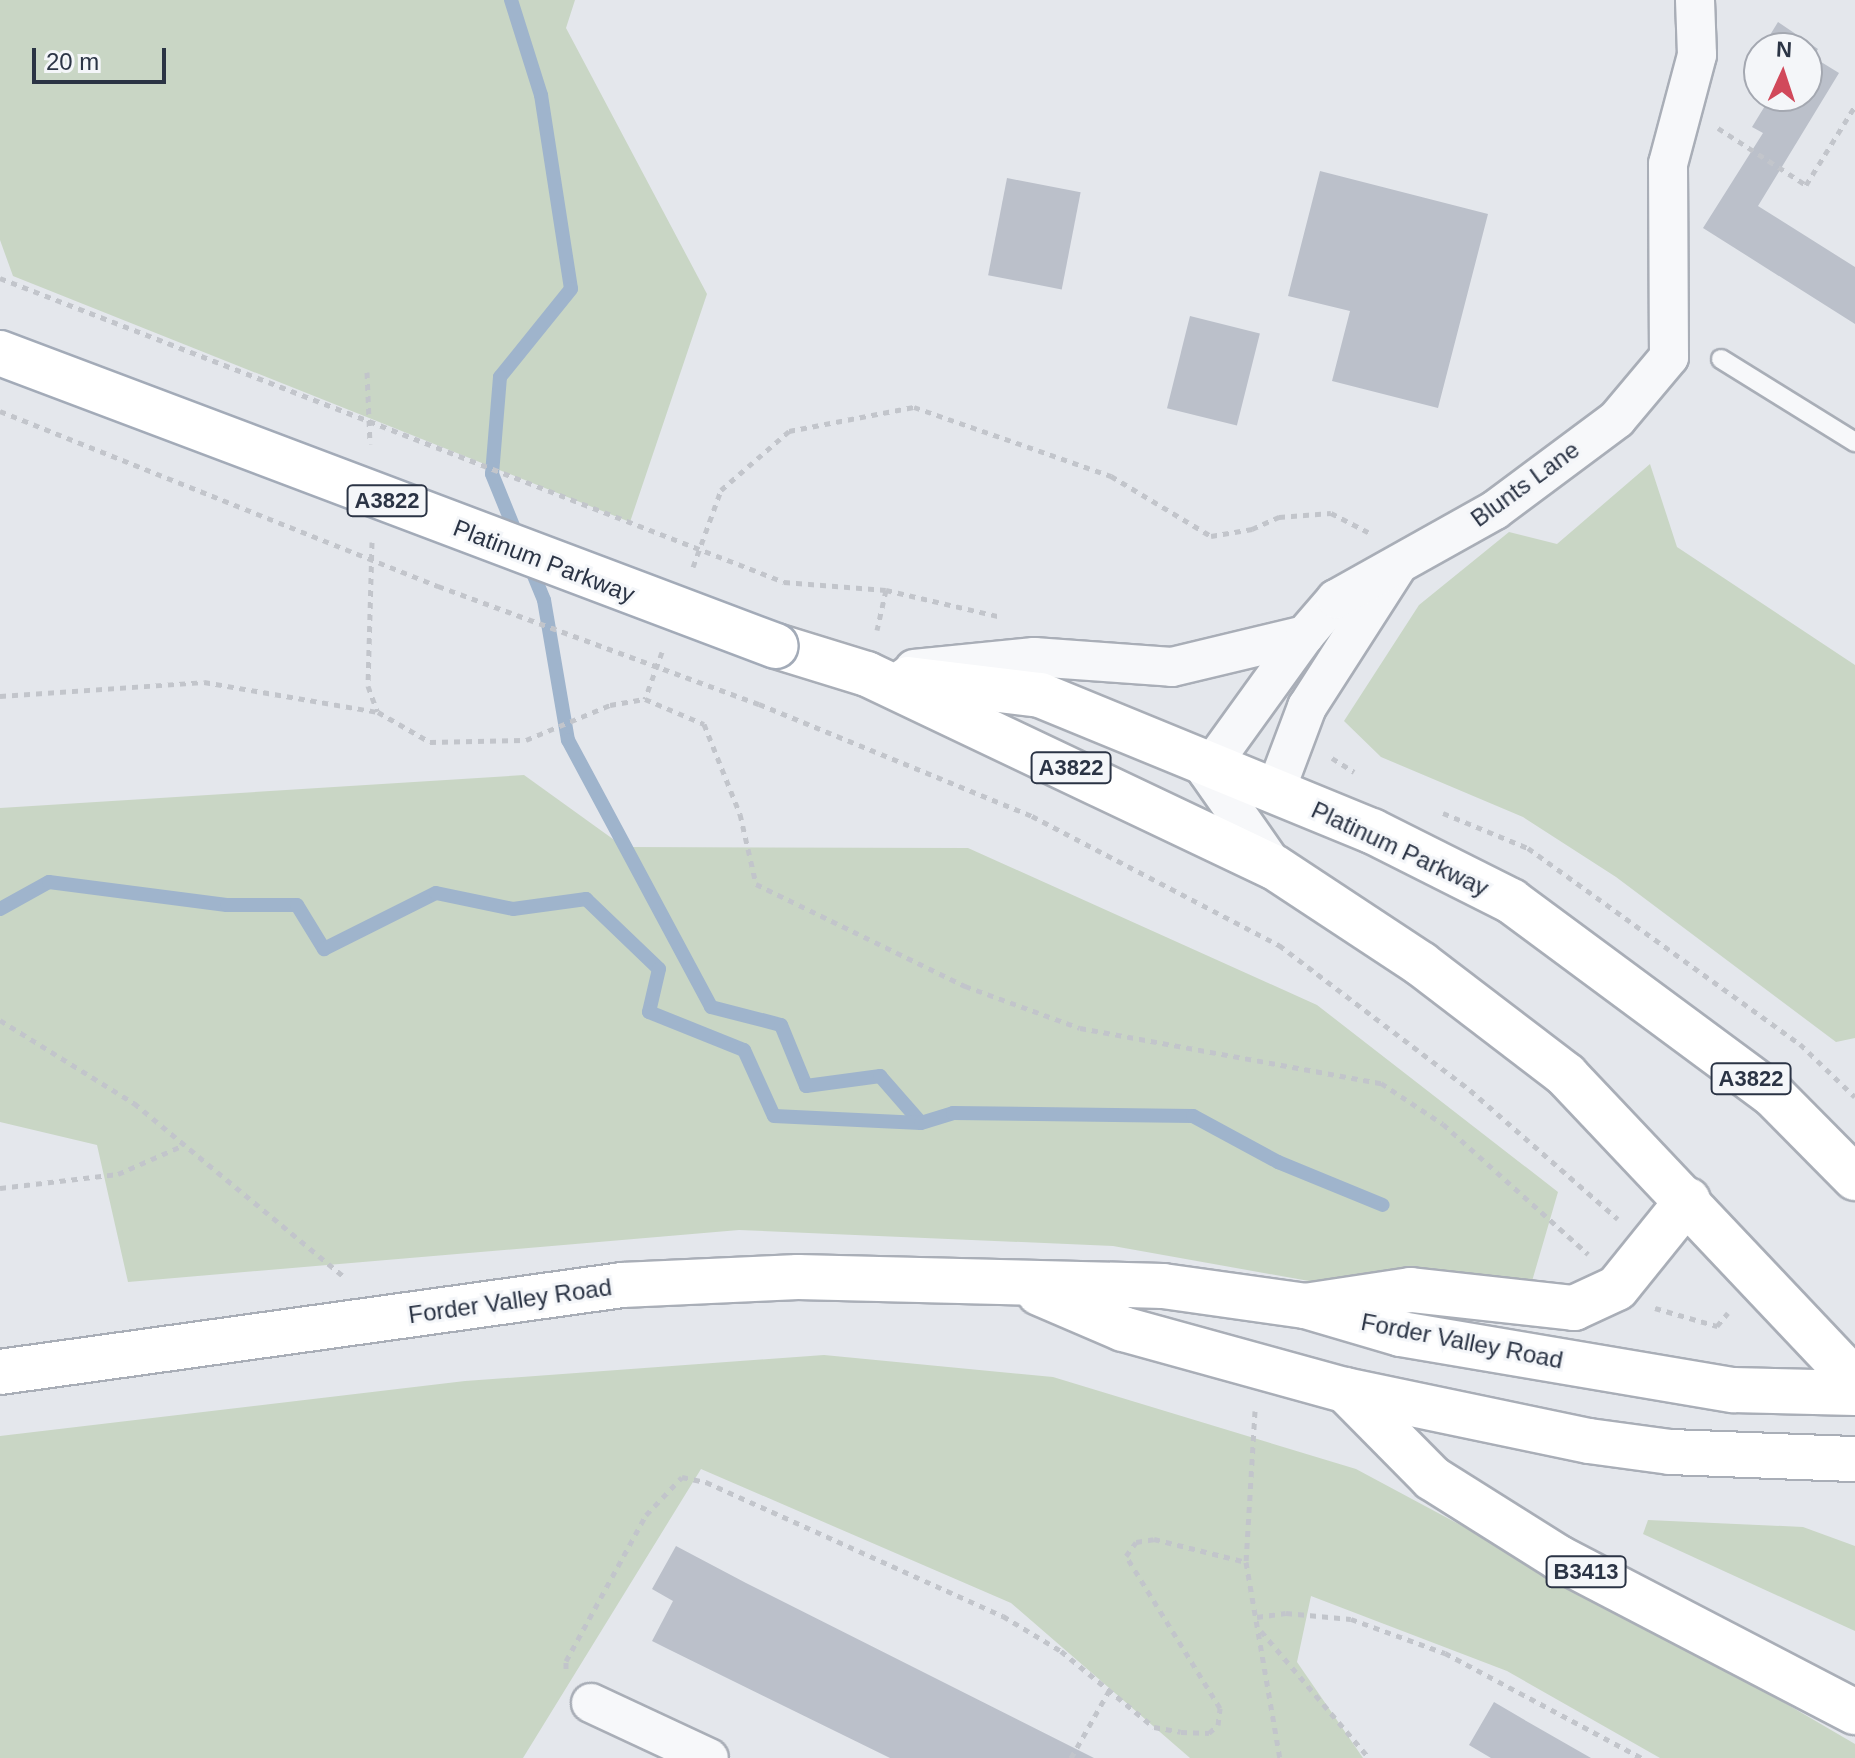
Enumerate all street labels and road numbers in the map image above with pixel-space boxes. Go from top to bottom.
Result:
street label: Blunts Lane [1465,435,1585,533]
road number: A3822 [345,483,429,519]
street label: Platinum Parkway [449,513,639,609]
road number: A3822 [1029,750,1113,786]
street label: Platinum Parkway [1307,795,1493,903]
road number: A3822 [1709,1061,1793,1097]
street label: Forder Valley Road [407,1272,613,1330]
street label: Forder Valley Road [1359,1307,1565,1375]
road number: B3413 [1544,1554,1628,1590]

